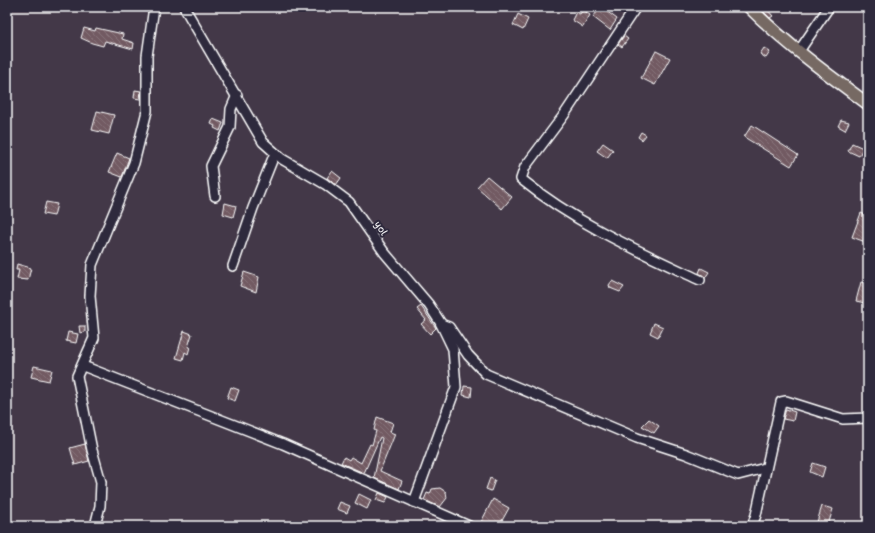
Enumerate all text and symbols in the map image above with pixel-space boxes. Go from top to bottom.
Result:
street label: yol [372,218,390,238]

